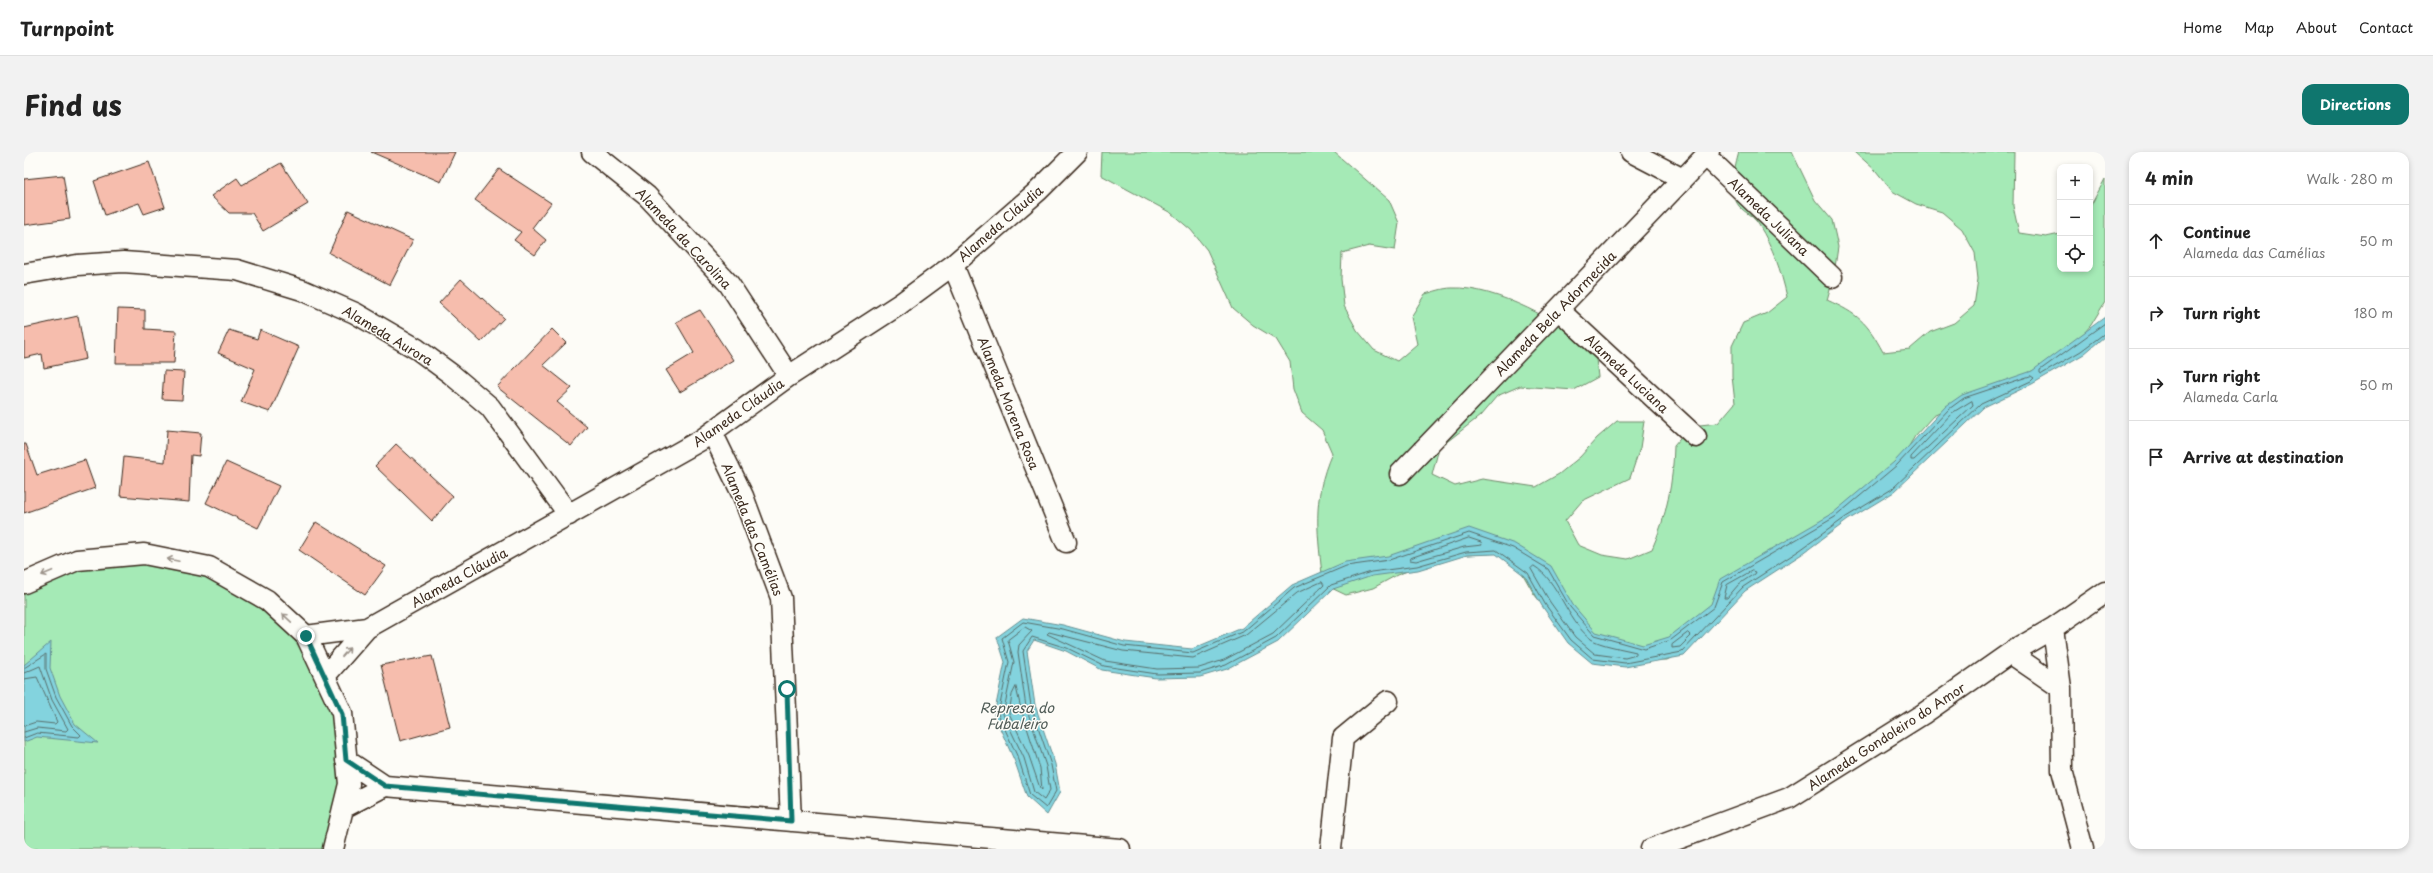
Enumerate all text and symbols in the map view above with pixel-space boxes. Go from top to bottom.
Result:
text: Turnpoint [20,14,114,42]
text: Home [2183,17,2222,38]
text: Map [2244,17,2274,38]
text: About [2296,17,2337,38]
text: Contact [2359,17,2413,38]
text: Find us [24,83,122,126]
button: Directions [2302,84,2409,125]
map controls [2057,164,2093,272]
button: + [2057,164,2093,200]
text: 4 min [2145,165,2193,191]
text: Walk · 280 m [2306,169,2393,188]
street label: Alameda Juliana [1724,172,1814,260]
street label: Alameda Cláudia [953,180,1048,266]
street label: Alameda da Carolina [632,183,737,294]
button: − [2057,200,2093,236]
text: Continue [2183,220,2251,243]
icon: ahead [2145,230,2167,252]
text: 50 m [2359,231,2393,250]
button: locate [2057,236,2093,272]
text: Alameda das Camélias [2183,243,2325,262]
street label: Alameda Bela Adormecida [1490,246,1621,380]
street label: Alameda Aurora [339,300,437,370]
text: Turn right [2183,301,2260,324]
icon: right [2145,302,2167,324]
text: 180 m [2354,303,2393,322]
street label: Alameda Luciana [1581,329,1674,417]
street label: Alameda Morena Rosa [974,334,1045,473]
text: Turn right [2183,364,2260,387]
street label: Alameda Cláudia [688,373,788,451]
icon: right [2145,374,2167,396]
text: 50 m [2359,375,2393,394]
text: Alameda Carla [2183,387,2278,406]
text: Arrive at destination [2183,445,2344,468]
icon: arrive [2145,446,2167,468]
street label: Alameda das Camélias [718,460,788,599]
street label: Alameda Cláudia [407,542,511,611]
one-way arrow [167,555,180,563]
one-way arrow [41,570,53,578]
one-way arrow [282,614,292,623]
route end [297,627,315,645]
one-way arrow [341,647,351,657]
street label: Alameda Gondoleiro do Amor [1803,677,1969,794]
route start [778,680,796,698]
water label: Represa do Fubaleiro [980,697,1055,734]

